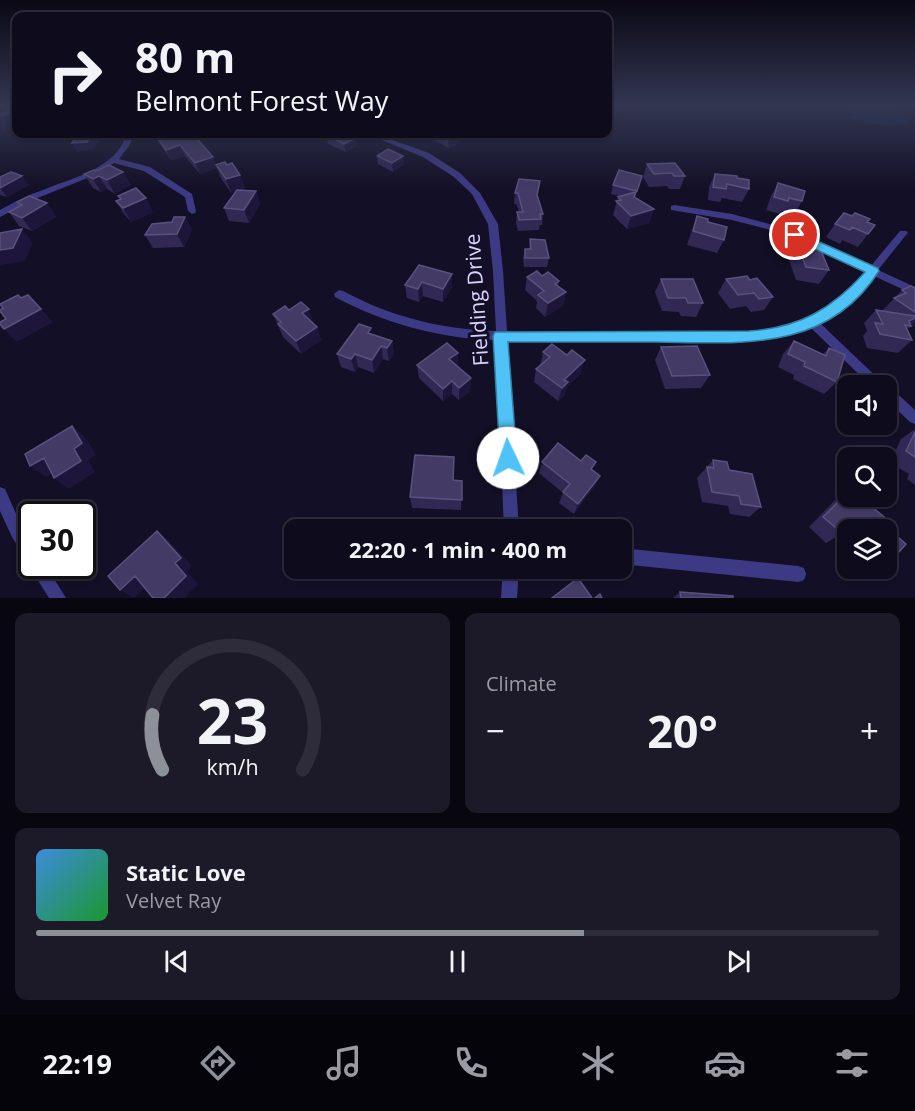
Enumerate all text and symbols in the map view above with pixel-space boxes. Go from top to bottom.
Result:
text: 80 m [135,28,235,85]
icon: right [36,36,114,114]
text: Belmont Forest Way [135,82,388,119]
pin [769,209,820,260]
icon: arrive [778,218,811,251]
street label: Fielding Drive [457,233,495,367]
map controls [837,375,897,579]
button: sound [837,375,897,435]
position arrow [476,426,540,490]
button: search [837,447,897,507]
speed limit sign: 30 [18,501,96,579]
button: layers [837,519,897,579]
text: 22:20 · 1 min · 400 m [349,534,567,564]
text: Climate [486,670,557,697]
text: 23 [197,677,268,762]
text: 20° [647,700,718,761]
text: − [486,708,505,753]
text: + [860,708,879,753]
text: km/h [206,752,259,781]
text: Static Love [126,857,246,887]
text: Velvet Ray [126,887,221,914]
icon: previous [160,945,193,978]
icon: pause [441,945,474,978]
icon: next [722,945,755,978]
icon: directions [197,1042,239,1084]
icon: music [323,1042,365,1084]
icon: phone [450,1042,492,1084]
icon: climate [577,1042,619,1084]
icon: car [704,1042,746,1084]
icon: filters [831,1042,873,1084]
text: 22:19 [42,1045,112,1082]

